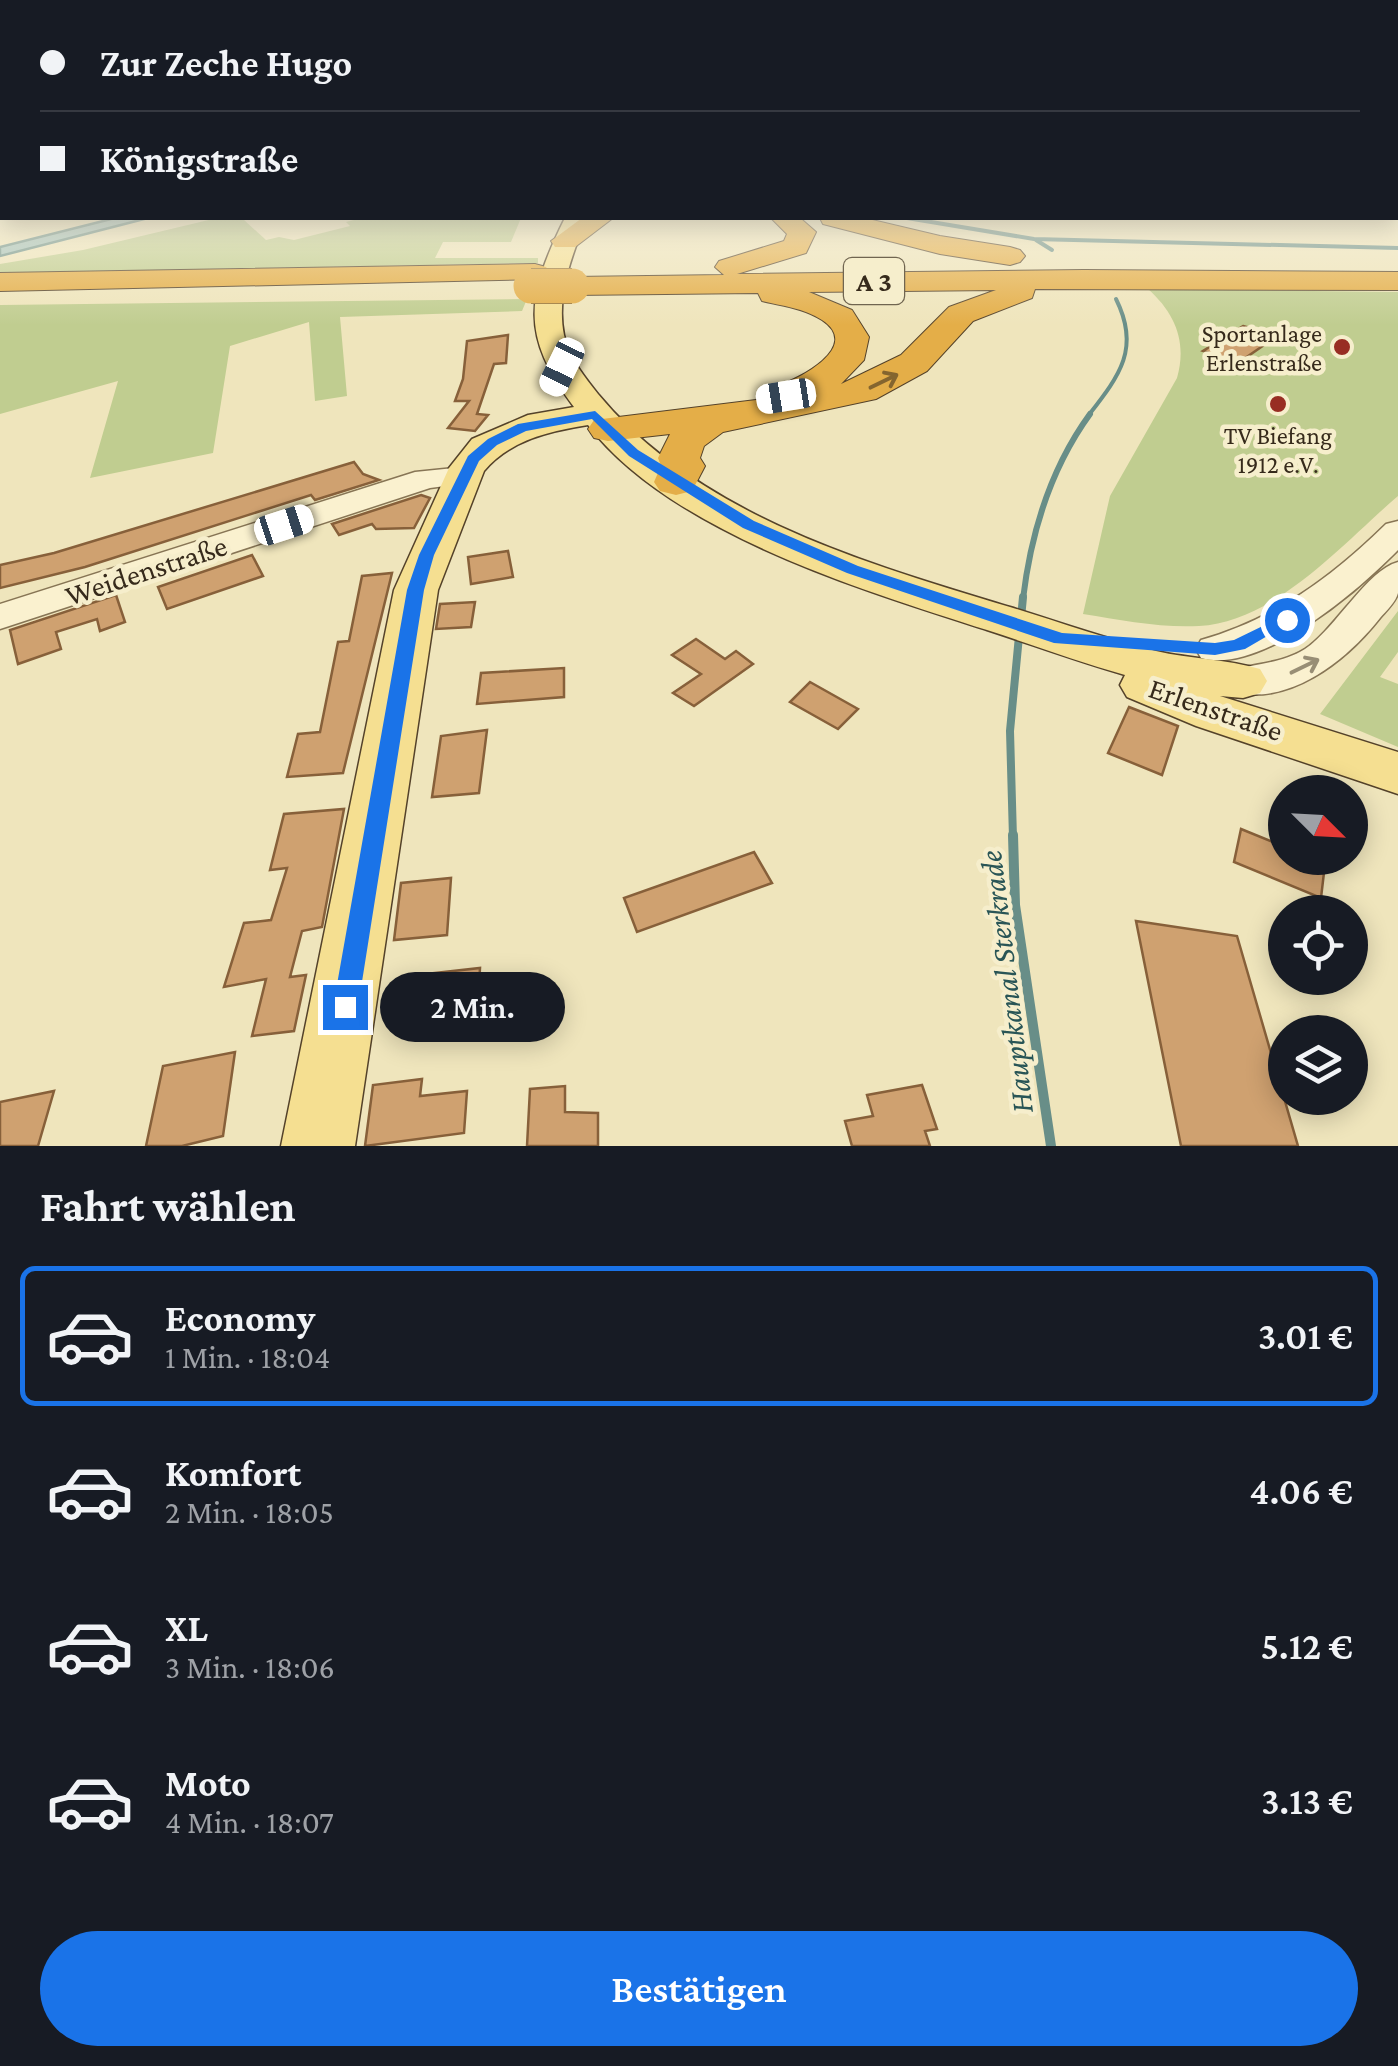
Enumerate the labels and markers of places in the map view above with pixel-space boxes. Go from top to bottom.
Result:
place label: Sportanlage Erlenstraße [1202,320,1322,376]
marker: Sportanlage Erlenstraße [1331,336,1353,358]
marker: TV Biefang 1912 e.V. [1267,393,1289,415]
place label: TV Biefang 1912 e.V. [1224,422,1332,478]

